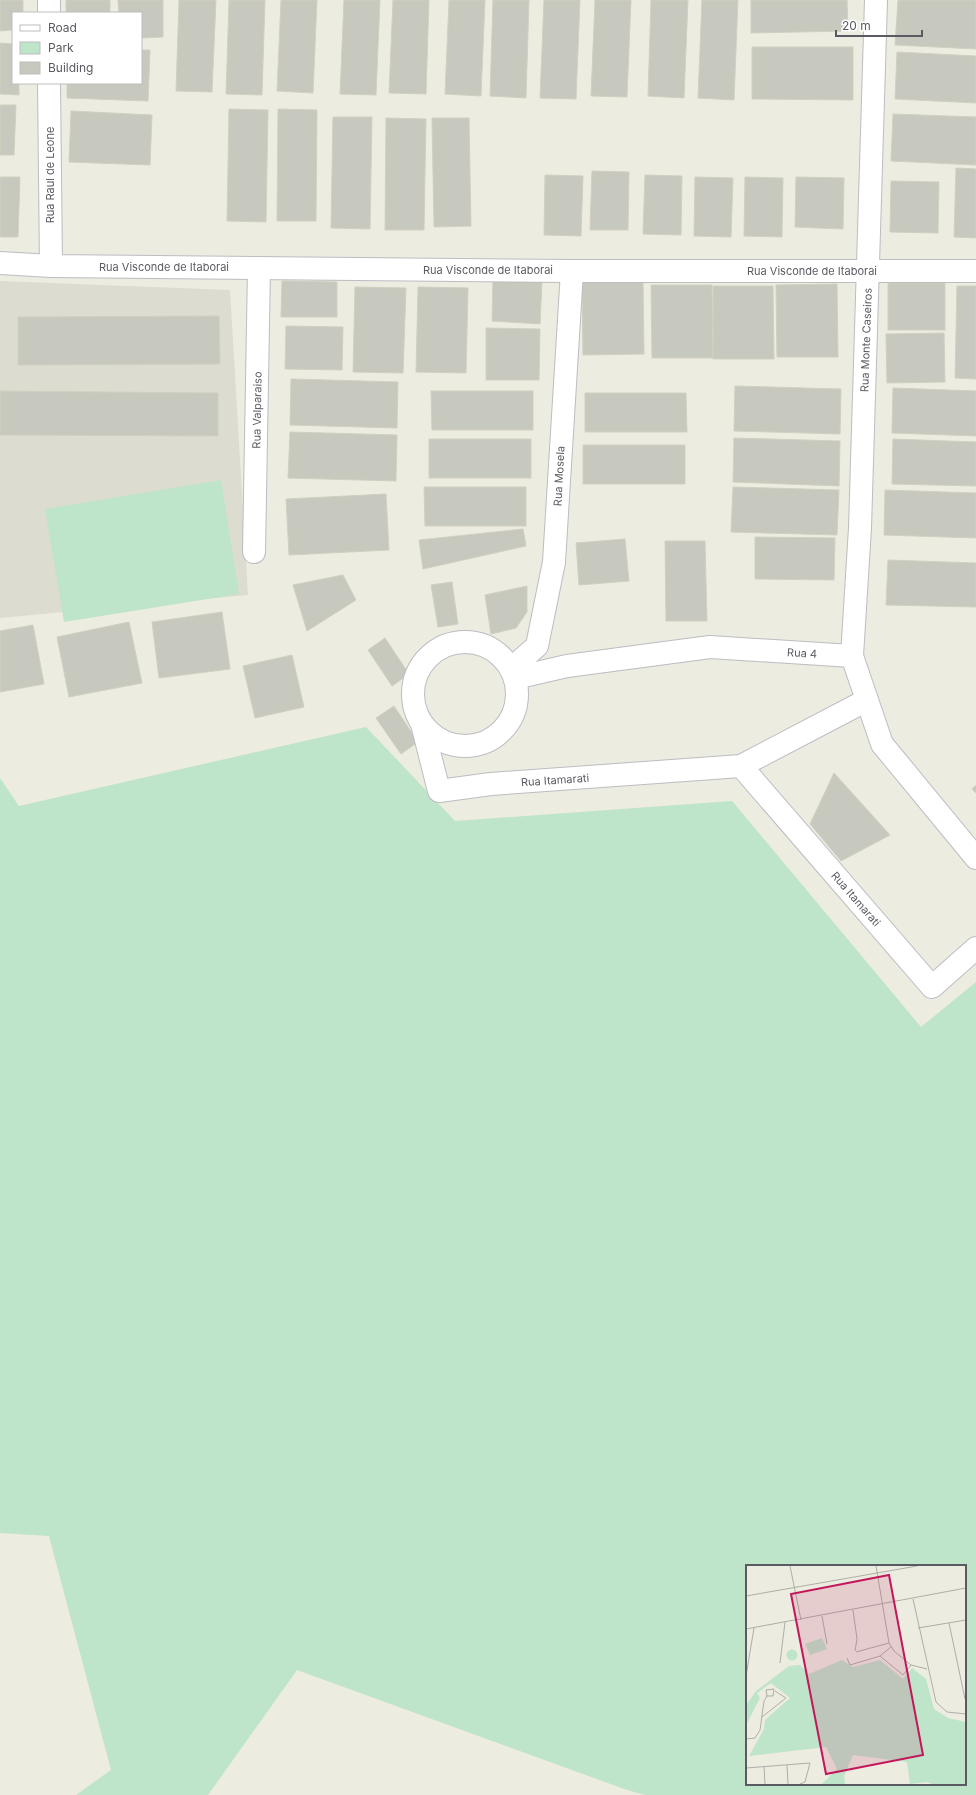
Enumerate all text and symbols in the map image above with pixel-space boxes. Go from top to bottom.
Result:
legend [12,12,142,84]
scale bar [836,12,922,38]
text: 20 m [842,18,871,33]
text: Road [48,20,77,35]
text: Park [48,40,74,55]
text: Building [48,60,93,75]
street label: Rua Raul de Leone [43,127,57,223]
street label: Rua Visconde de Itaborai [99,260,229,274]
street label: Rua Visconde de Itaborai [423,263,553,277]
street label: Rua Visconde de Itaborai [747,264,877,278]
street label: Rua Monte Caseiros [857,287,875,392]
street label: Rua Valparaiso [249,371,265,449]
street label: Rua Mosela [550,445,568,507]
street label: Rua 4 [787,645,817,661]
street label: Rua Itamarati [520,771,590,789]
street label: Rua Itamarati [828,869,884,929]
inset map [746,1565,966,1785]

